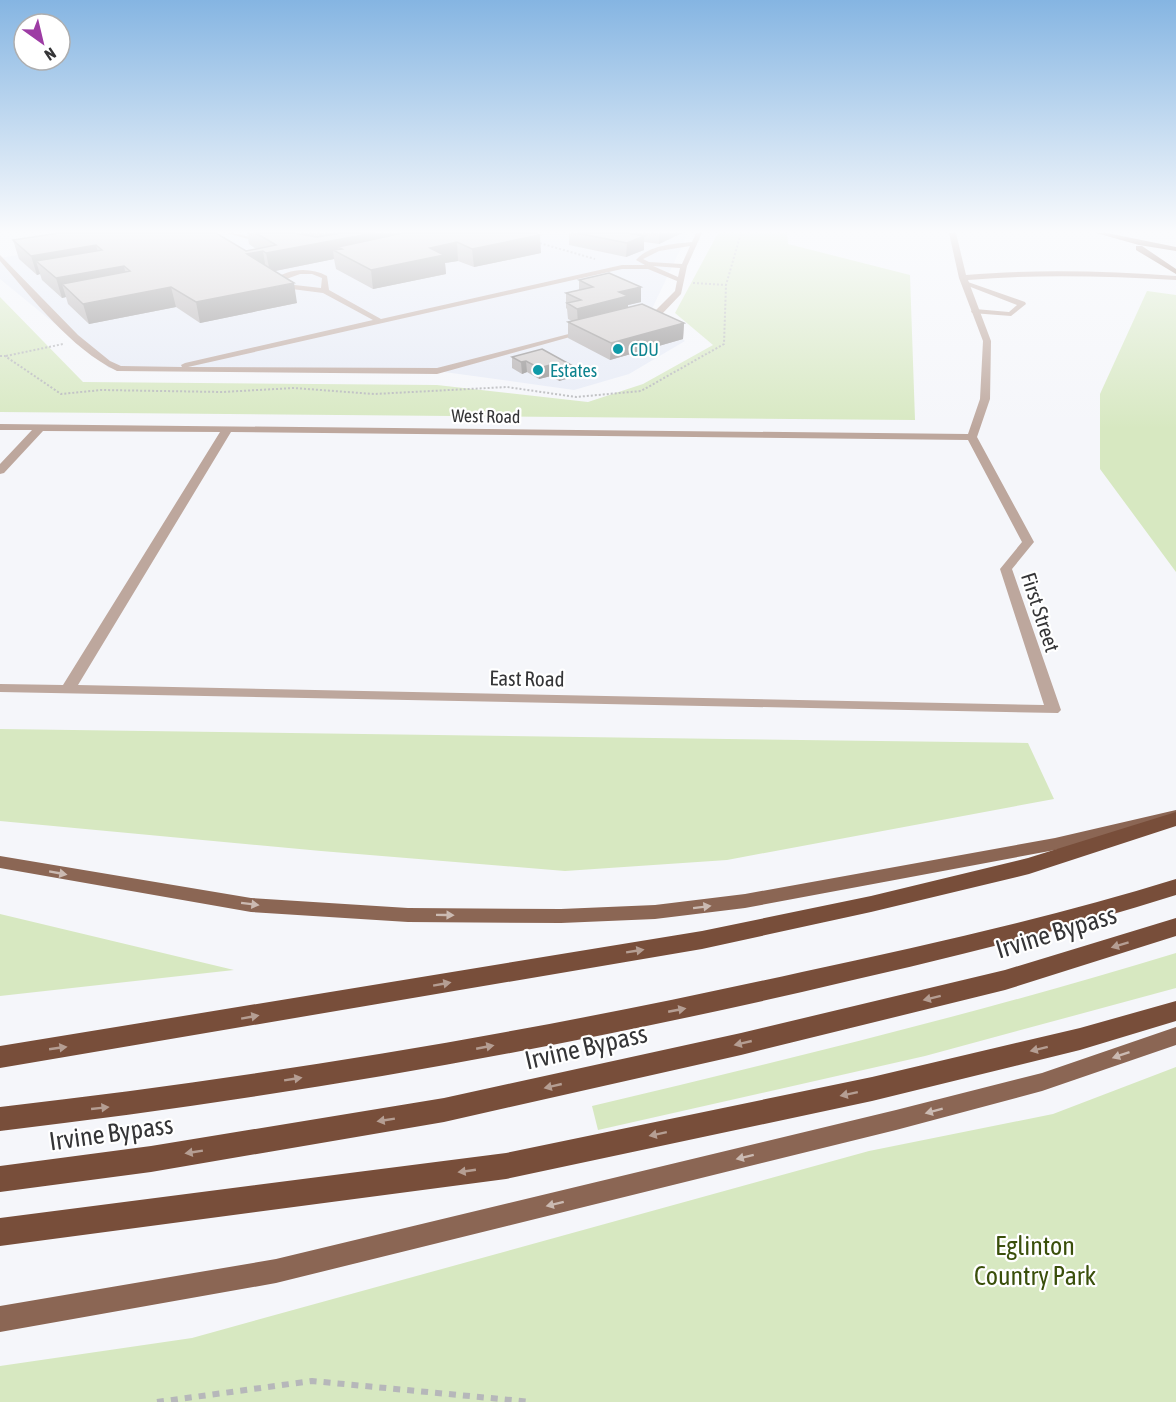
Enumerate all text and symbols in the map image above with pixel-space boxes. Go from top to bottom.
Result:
north arrow [12,12,72,72]
text: N [41,44,59,65]
place label: CDU [630,339,659,360]
marker: CDU [611,342,625,356]
place label: Estates [550,360,597,381]
marker: Estates [531,363,545,377]
street label: West Road [451,405,521,427]
street label: First Street [1017,569,1065,655]
street label: East Road [489,665,565,691]
one-way arrow [48,869,67,878]
one-way arrow [241,899,260,909]
street label: Irvine Bypass [992,899,1120,965]
one-way arrow [693,902,712,911]
one-way arrow [435,910,454,920]
one-way arrow [1111,941,1129,950]
one-way arrow [625,946,644,955]
one-way arrow [433,979,452,988]
one-way arrow [923,993,942,1003]
one-way arrow [667,1005,686,1014]
one-way arrow [241,1012,260,1021]
street label: Irvine Bypass [522,1018,650,1076]
one-way arrow [733,1039,752,1048]
one-way arrow [476,1042,495,1051]
one-way arrow [49,1044,68,1053]
one-way arrow [1030,1045,1048,1055]
one-way arrow [1112,1050,1130,1060]
one-way arrow [283,1075,302,1084]
one-way arrow [543,1081,562,1091]
one-way arrow [839,1090,858,1099]
one-way arrow [90,1103,109,1113]
one-way arrow [925,1106,943,1116]
street label: Irvine Bypass [47,1109,175,1157]
one-way arrow [377,1115,396,1124]
one-way arrow [648,1130,667,1139]
one-way arrow [184,1147,203,1156]
one-way arrow [736,1153,754,1163]
one-way arrow [457,1166,476,1176]
one-way arrow [546,1199,565,1209]
park label: Eglinton Country Park [974,1231,1096,1291]

